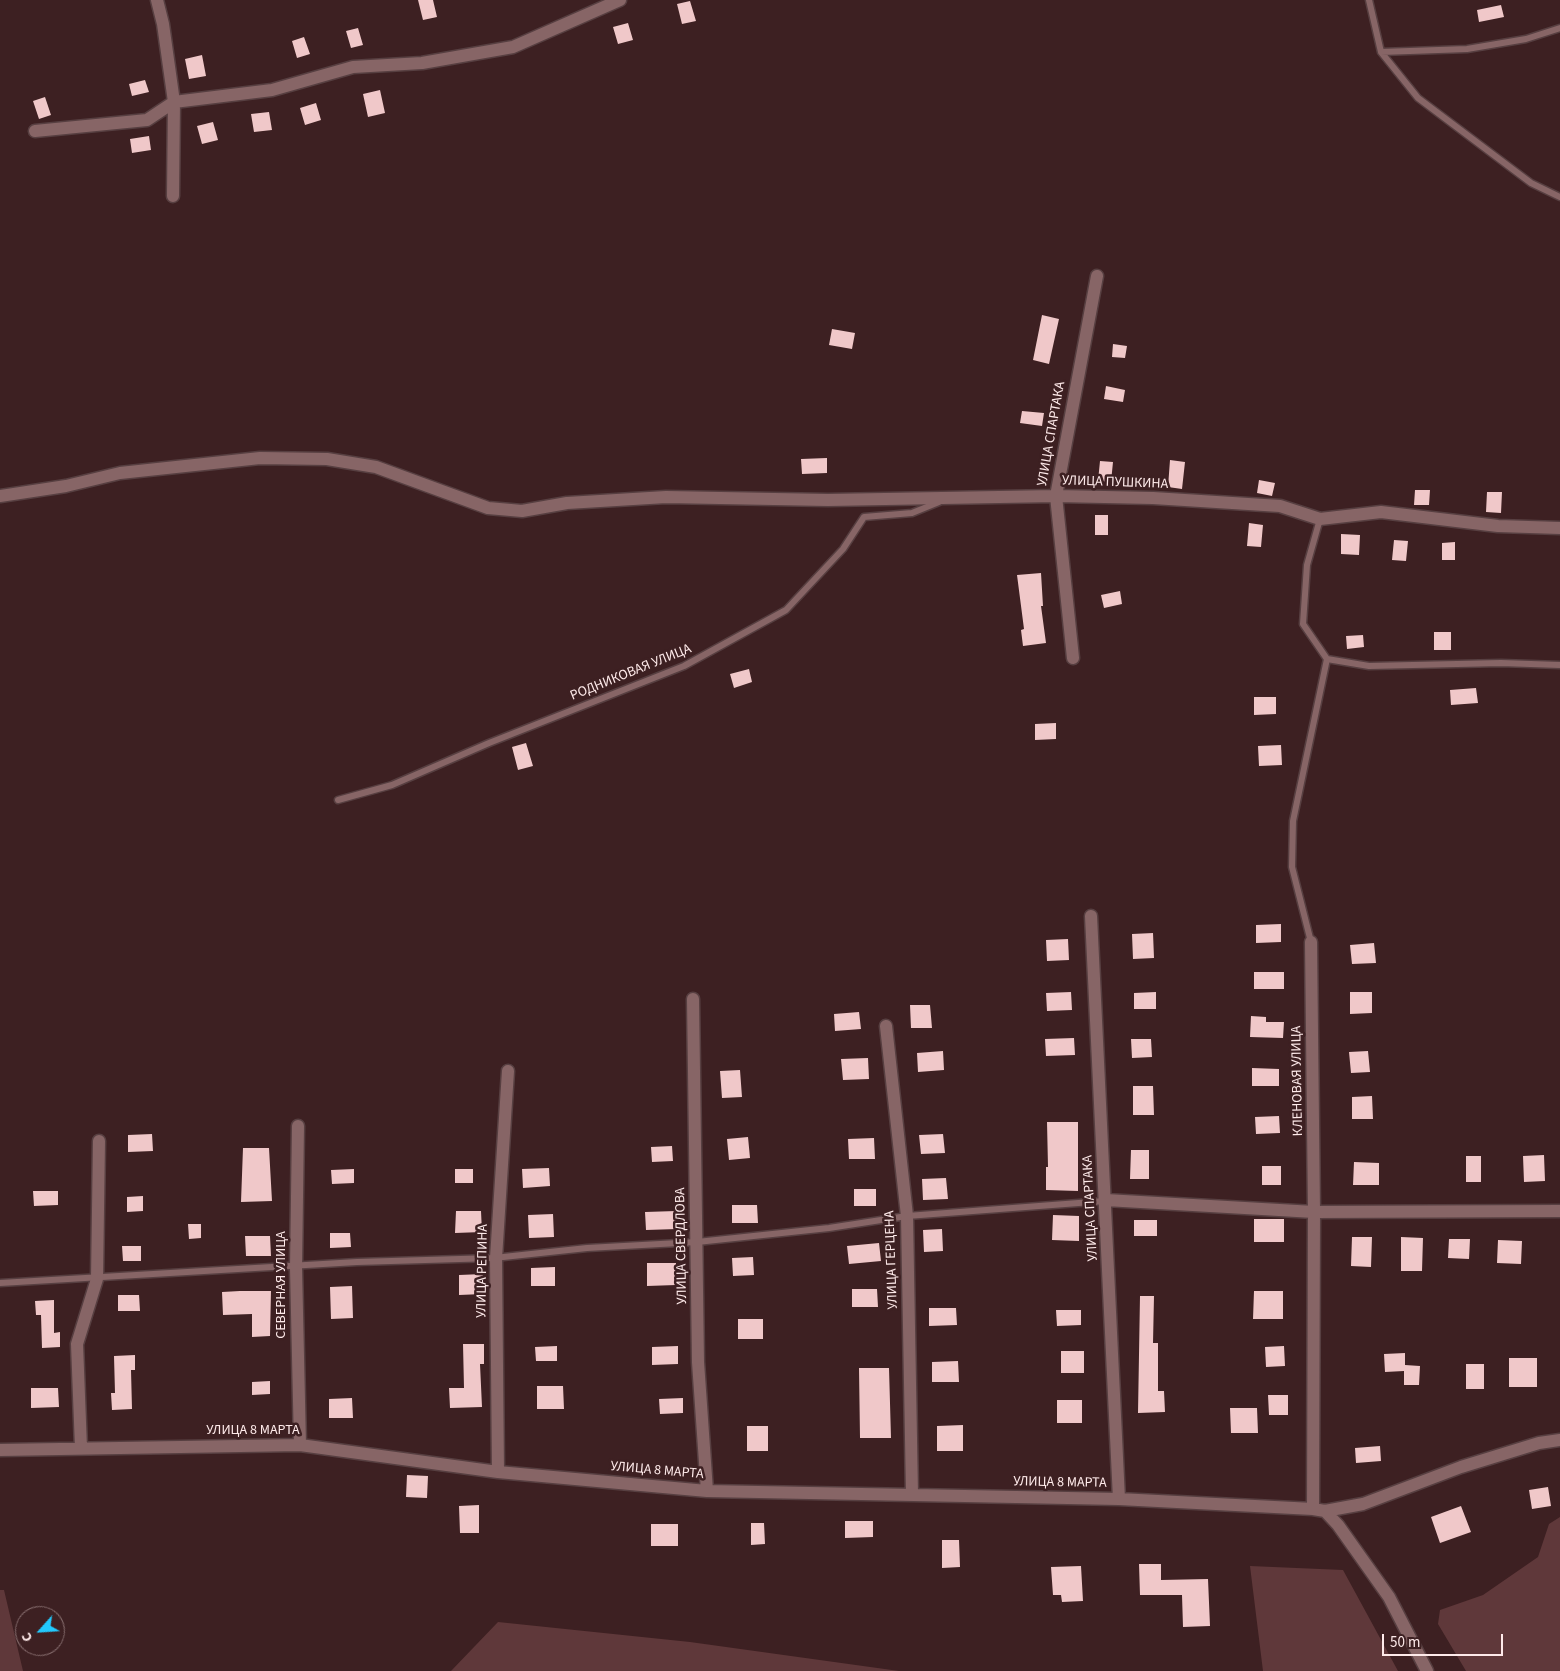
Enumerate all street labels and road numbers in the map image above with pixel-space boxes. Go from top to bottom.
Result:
street label: УЛИЦА СПАРТАКА [1035,380,1069,488]
street label: УЛИЦА ПУШКИНА [1062,473,1168,493]
street label: РОДНИКОВАЯ УЛИЦА [568,641,694,705]
street label: КЛЕНОВАЯ УЛИЦА [1289,1026,1307,1136]
street label: УЛИЦА СПАРТАКА [1080,1155,1102,1261]
street label: УЛИЦА СВЕРДЛОВА [673,1187,691,1305]
street label: УЛИЦА ГЕРЦЕНА [882,1210,902,1310]
street label: УЛИЦА РЕПИНА [474,1224,492,1318]
street label: СЕВЕРНАЯ УЛИЦА [274,1231,290,1339]
street label: УЛИЦА 8 МАРТА [206,1423,300,1439]
street label: УЛИЦА 8 МАРТА [610,1459,704,1483]
street label: УЛИЦА 8 МАРТА [1013,1474,1107,1492]

